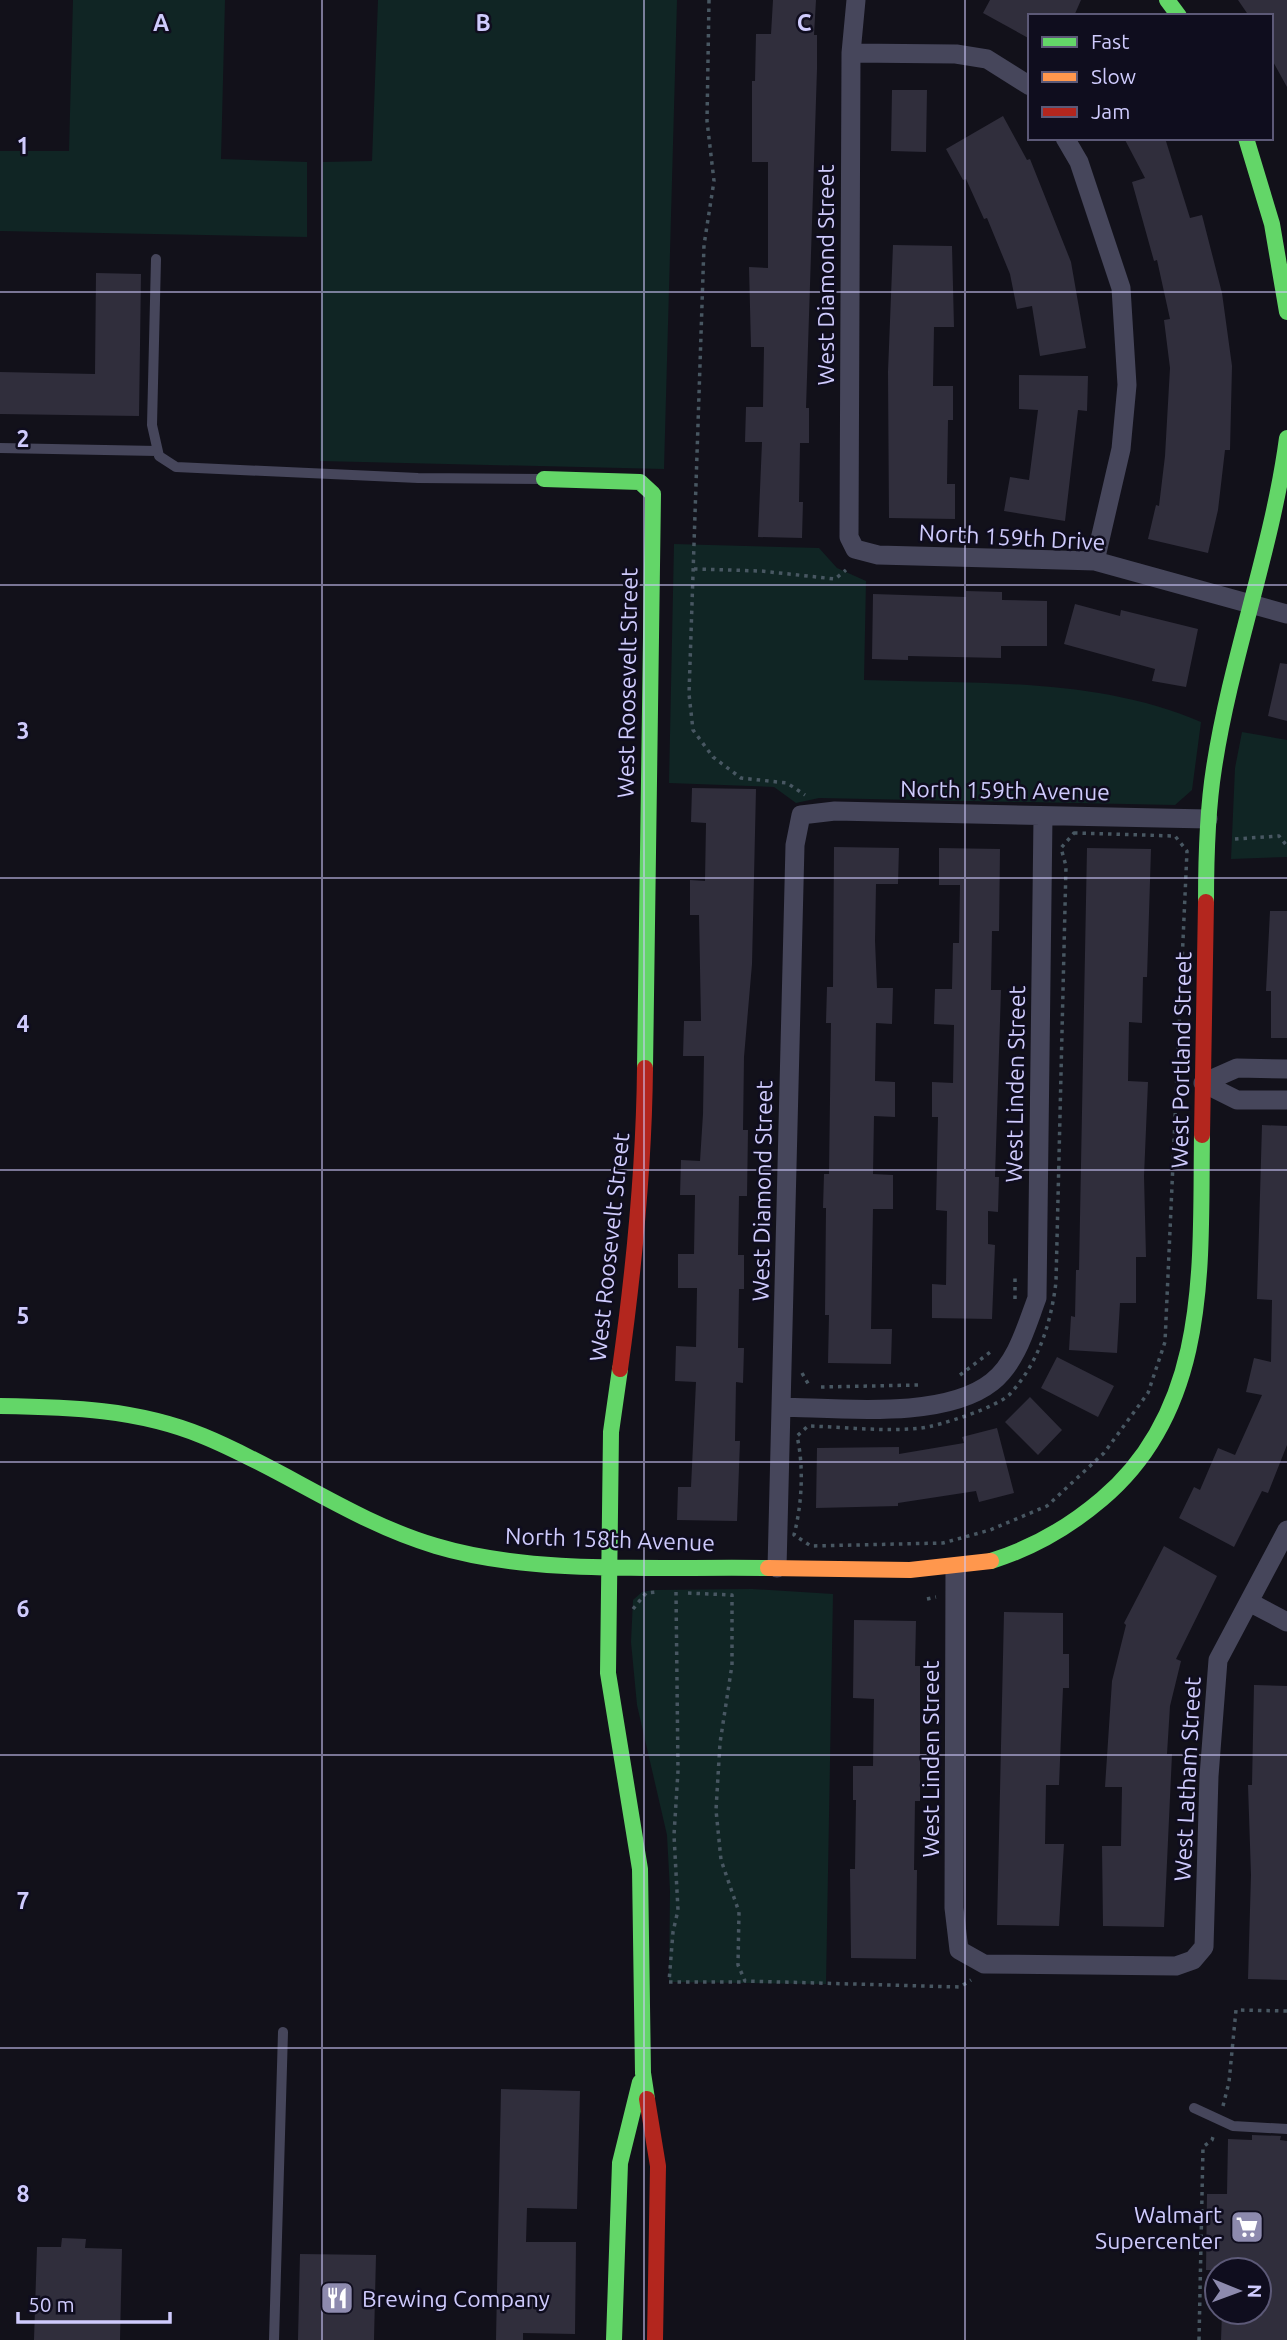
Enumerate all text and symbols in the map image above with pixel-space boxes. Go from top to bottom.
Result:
text: A [153,10,169,35]
text: B [475,10,491,35]
text: C [797,10,812,35]
legend [1028,14,1273,140]
text: Fast [1091,29,1129,53]
text: Slow [1091,64,1136,88]
text: Jam [1091,99,1130,123]
text: 1 [17,133,29,158]
street label: West Diamond Street [813,165,838,385]
text: 2 [17,426,29,451]
street label: North 159th Drive [918,520,1106,554]
street label: West Roosevelt Street [612,568,642,798]
text: 3 [17,718,29,743]
street label: North 159th Avenue [900,776,1110,804]
street label: West Portland Street [1167,952,1195,1168]
street label: West Linden Street [1001,985,1029,1183]
text: 4 [17,1011,30,1036]
street label: West Diamond Street [748,1080,776,1302]
street label: West Roosevelt Street [585,1131,633,1363]
text: 5 [17,1303,29,1328]
street label: North 158th Avenue [505,1523,715,1555]
text: 6 [17,1596,30,1621]
street label: West Linden Street [918,1660,943,1858]
street label: West Latham Street [1169,1676,1205,1882]
text: 7 [17,1888,29,1913]
text: 8 [17,2181,29,2206]
place label: Walmart Supercenter [1095,2202,1222,2253]
supermarket icon: Walmart Supercenter [1228,2208,1266,2246]
north arrow [1203,2256,1273,2326]
restaurant icon: Brewing Company [318,2279,356,2317]
scale bar [18,2280,170,2324]
text: N [1244,2284,1266,2299]
place label: Brewing Company [362,2286,550,2311]
text: 50 m [28,2292,75,2316]

